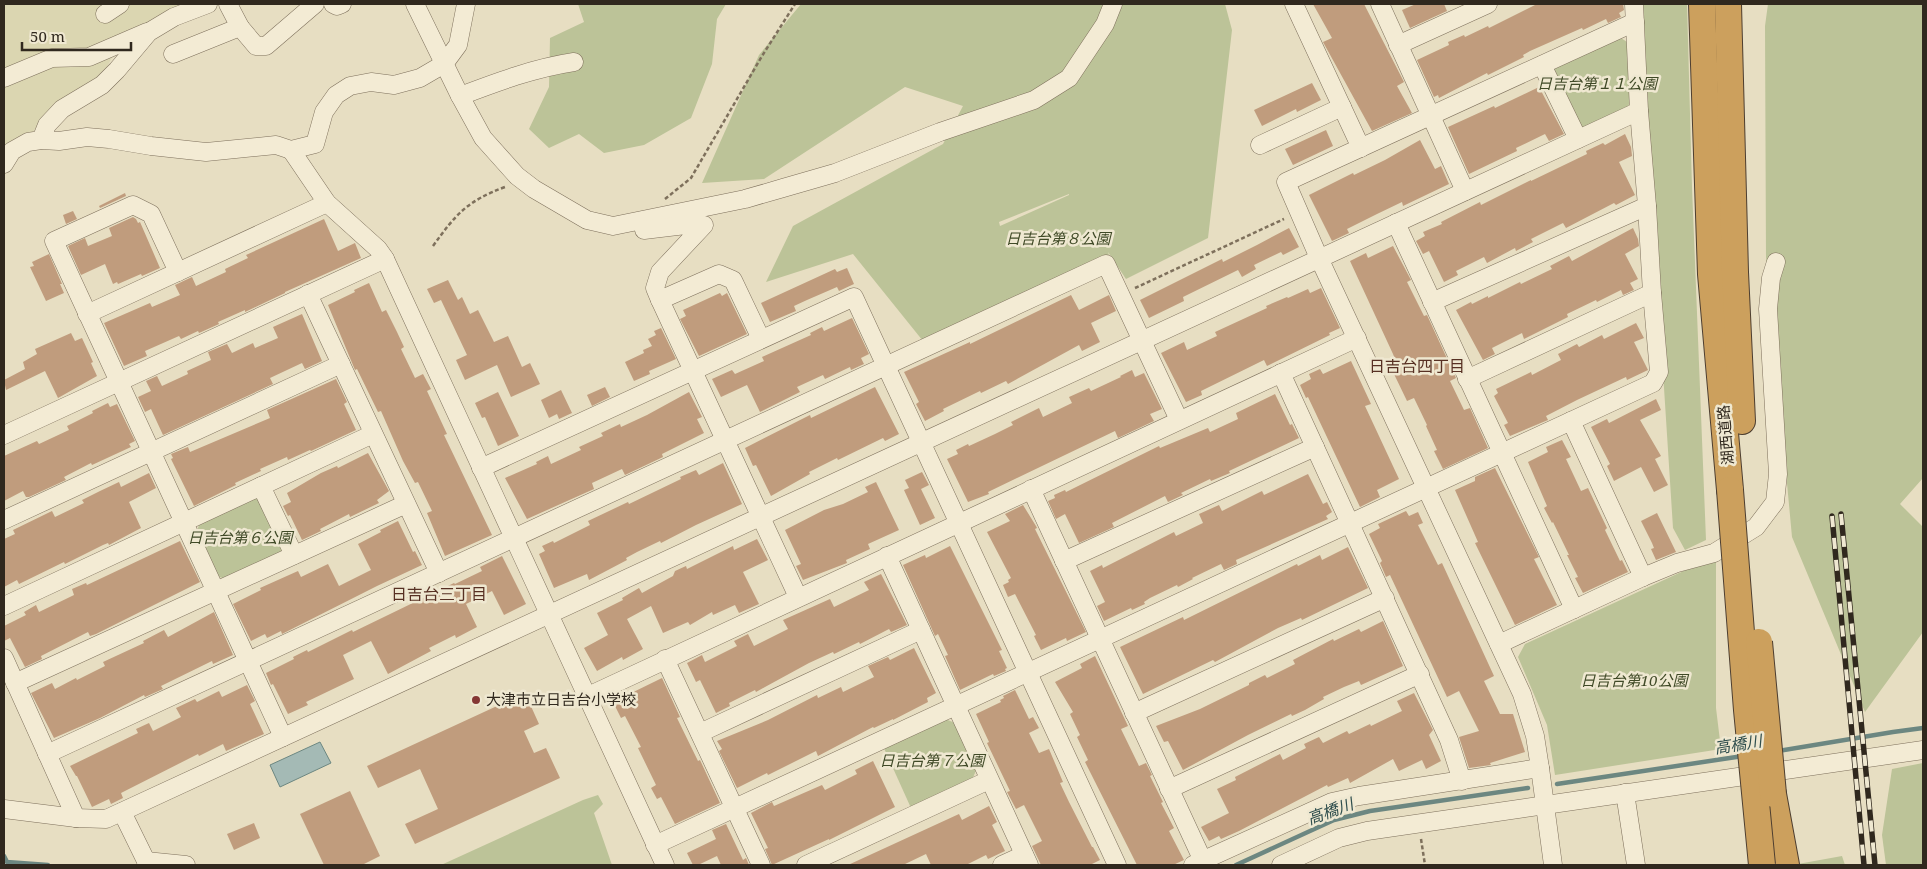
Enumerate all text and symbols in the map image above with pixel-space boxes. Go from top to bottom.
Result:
scale bar [22,20,131,52]
text: 50 m [30,26,65,46]
park label: 日吉台第１１公園 [1537,73,1659,93]
park label: 日吉台第８公園 [1005,228,1112,248]
district label: 日吉台四丁目 [1369,355,1465,377]
street label: 湖西道路 [1712,404,1738,466]
park label: 日吉台第６公園 [187,527,294,547]
district label: 日吉台三丁目 [391,583,487,605]
park label: 日吉台第10公園 [1581,670,1689,690]
place label: 大津市立日吉台小学校 [486,689,636,709]
marker: 大津市立日吉台小学校 [470,694,482,706]
water label: 高橋川 [1713,729,1765,759]
park label: 日吉台第７公園 [879,750,986,770]
water label: 高橋川 [1304,792,1358,830]

